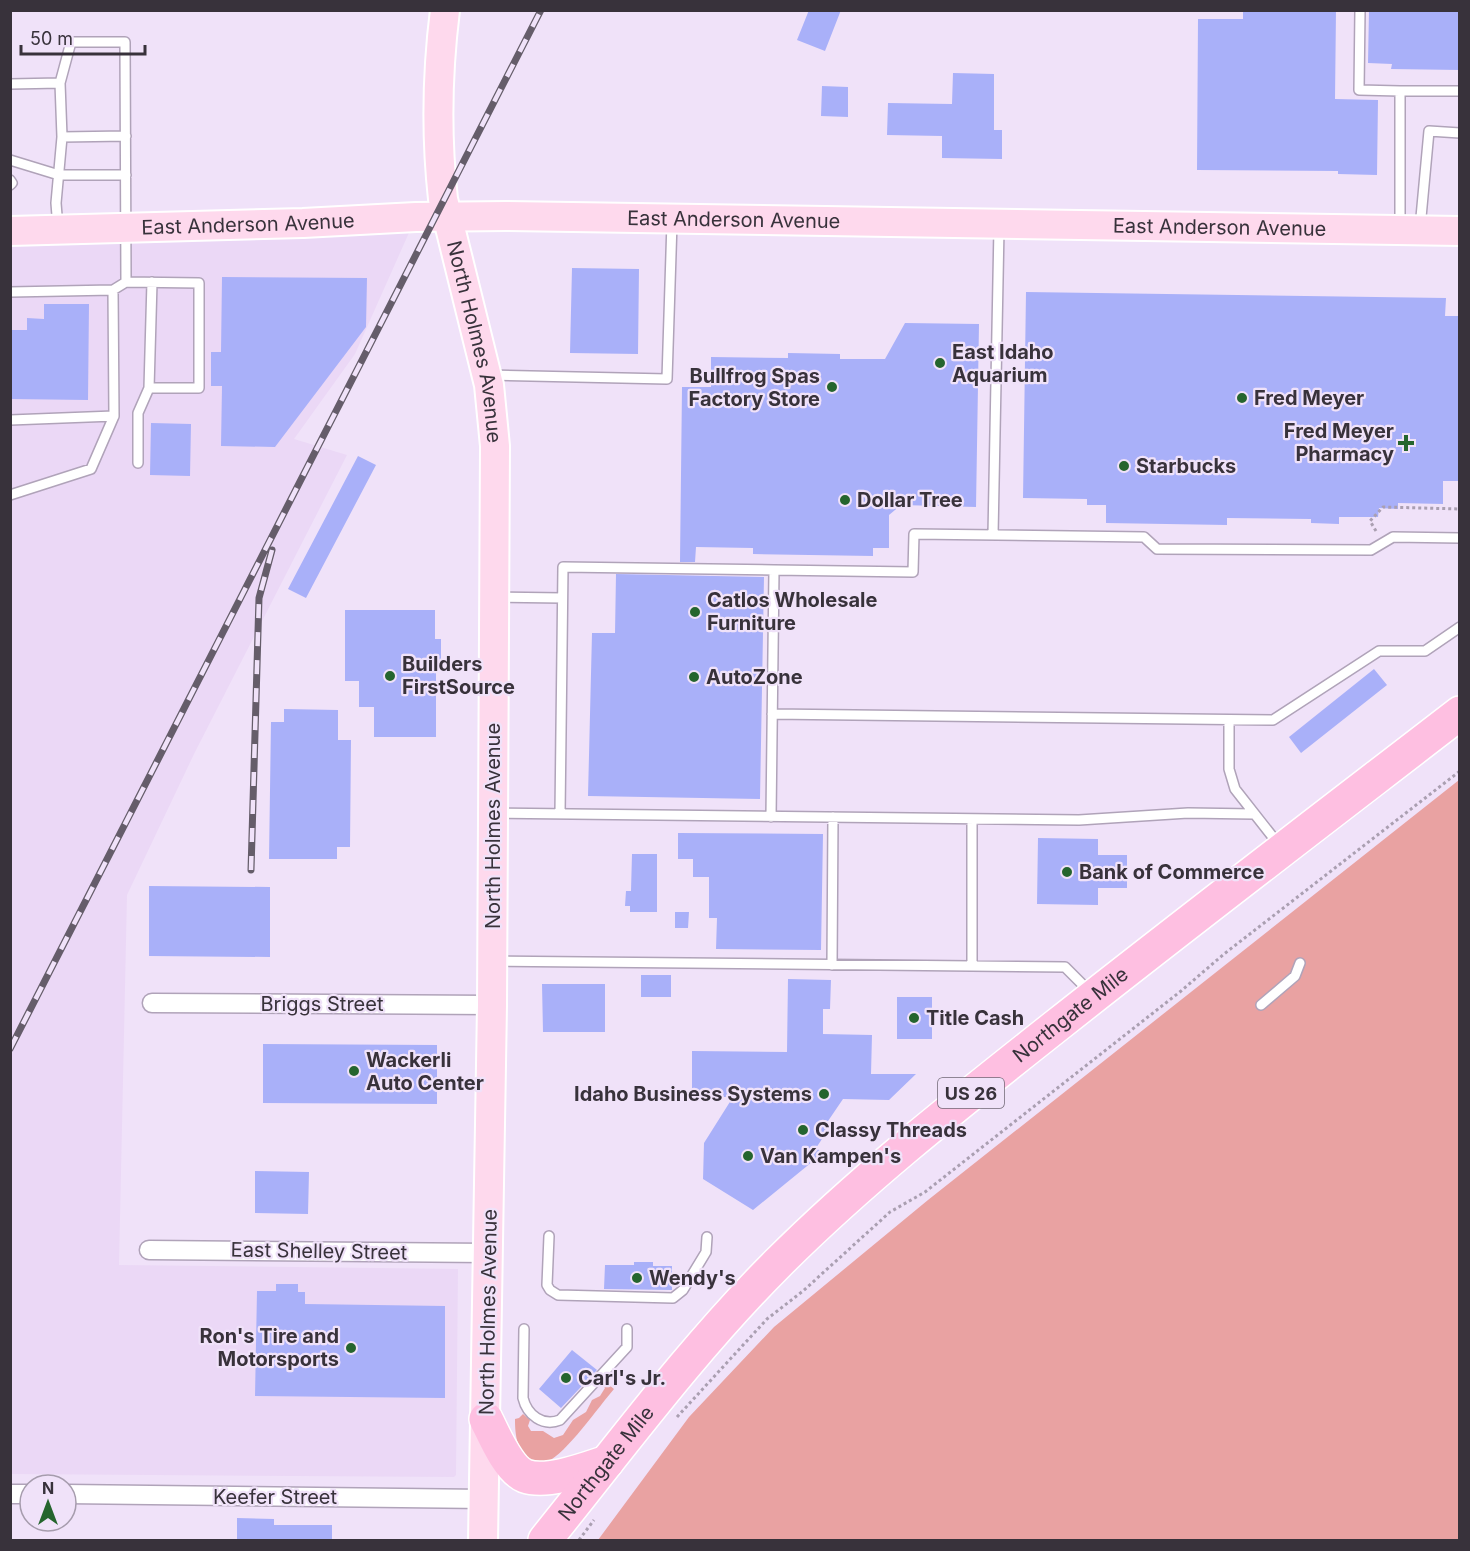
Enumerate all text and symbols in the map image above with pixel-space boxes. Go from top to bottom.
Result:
scale bar [21,18,146,56]
text: 50 m [30,28,73,49]
street label: East Anderson Avenue [627,206,841,233]
street label: East Anderson Avenue [141,208,355,239]
street label: East Anderson Avenue [1113,214,1327,241]
street label: North Holmes Avenue [442,238,507,444]
place label: East Idaho Aquarium [952,340,1054,387]
marker: East Idaho Aquarium [933,356,947,370]
place label: Bullfrog Spas Factory Store [689,364,820,411]
marker: Bullfrog Spas Factory Store [825,380,839,394]
place label: Fred Meyer [1254,386,1364,410]
marker: Fred Meyer [1235,391,1249,405]
place label: Fred Meyer Pharmacy [1284,419,1394,466]
marker: Fred Meyer Pharmacy [1399,436,1413,450]
place label: Starbucks [1136,454,1236,478]
marker: Starbucks [1117,459,1131,473]
place label: Dollar Tree [857,488,963,512]
marker: Dollar Tree [838,493,852,507]
place label: Catlos Wholesale Furniture [707,588,877,635]
marker: Catlos Wholesale Furniture [688,605,702,619]
place label: Builders FirstSource [402,652,515,699]
place label: AutoZone [706,665,803,689]
marker: Builders FirstSource [383,669,397,683]
marker: AutoZone [687,670,701,684]
street label: North Holmes Avenue [481,723,505,929]
place label: Bank of Commerce [1079,860,1264,884]
marker: Bank of Commerce [1060,865,1074,879]
street label: Northgate Mile [1008,962,1133,1067]
street label: Briggs Street [261,992,384,1016]
place label: Title Cash [926,1006,1024,1030]
marker: Title Cash [907,1011,921,1025]
place label: Wackerli Auto Center [366,1048,484,1095]
marker: Wackerli Auto Center [347,1064,361,1078]
road number: US 26 [938,1078,1004,1108]
place label: Idaho Business Systems [574,1082,812,1106]
marker: Idaho Business Systems [817,1087,831,1101]
place label: Classy Threads [815,1118,967,1142]
marker: Classy Threads [796,1123,810,1137]
place label: Van Kampen's [760,1144,901,1168]
marker: Van Kampen's [741,1149,755,1163]
street label: North Holmes Avenue [474,1209,502,1415]
street label: East Shelley Street [231,1237,408,1265]
place label: Wendy's [649,1266,736,1290]
marker: Wendy's [630,1271,644,1285]
place label: Ron's Tire and Motorsports [200,1324,339,1371]
marker: Ron's Tire and Motorsports [344,1341,358,1355]
place label: Carl's Jr. [578,1366,666,1390]
marker: Carl's Jr. [559,1371,573,1385]
street label: Northgate Mile [553,1401,659,1526]
north arrow [18,1473,78,1533]
text: N [42,1478,54,1498]
street label: Keefer Street [213,1485,337,1509]

